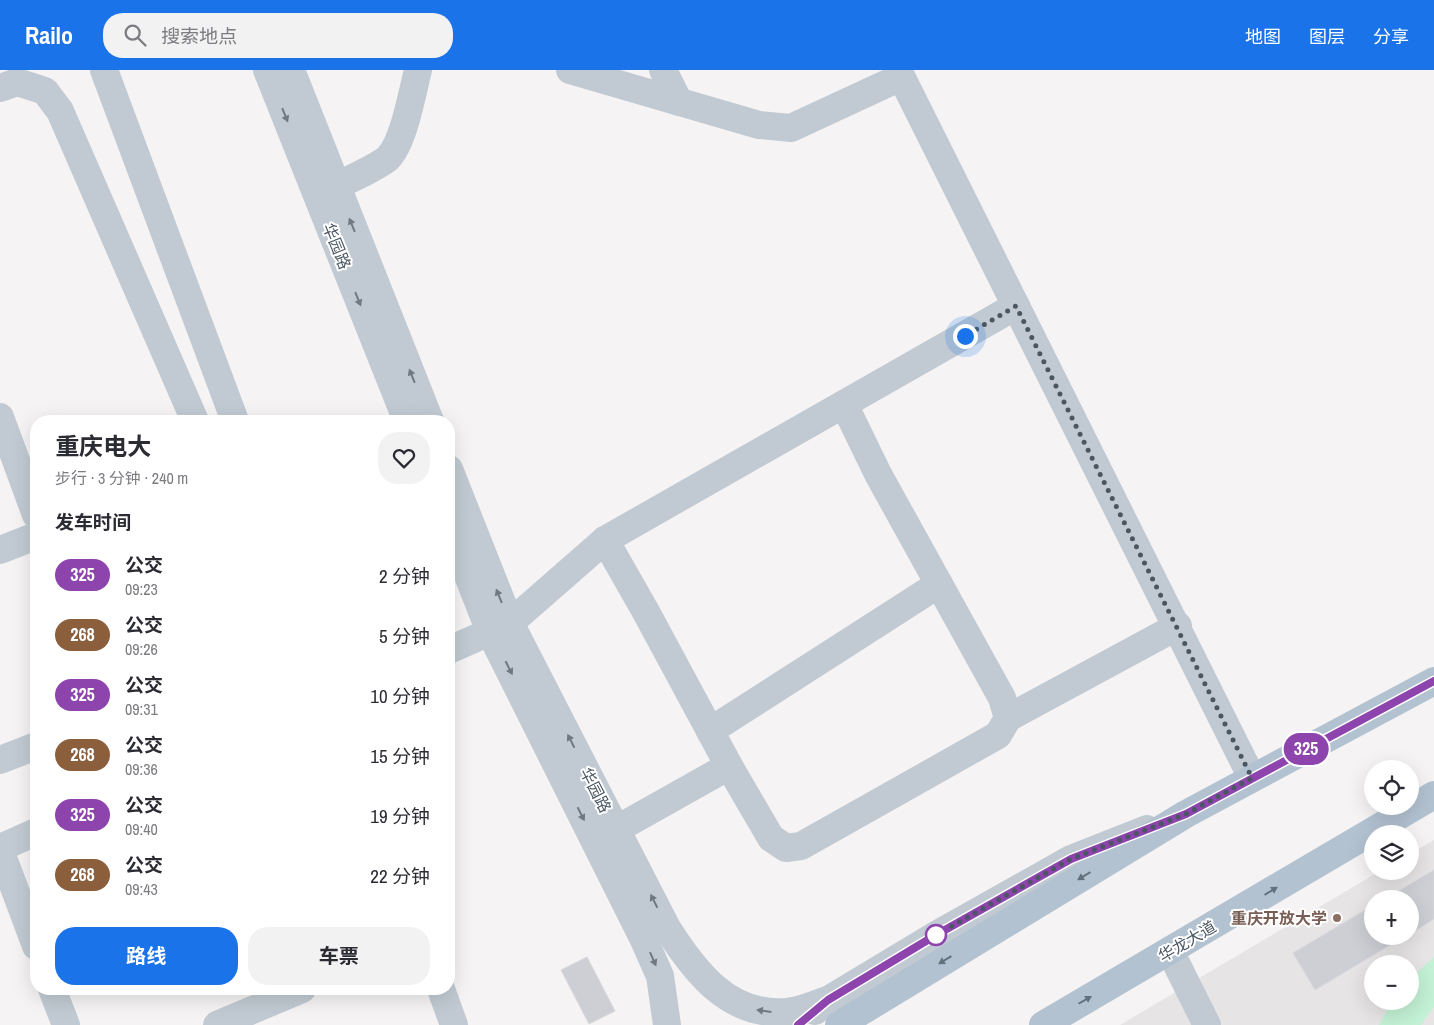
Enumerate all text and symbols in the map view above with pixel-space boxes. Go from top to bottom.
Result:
search box [103,13,453,58]
text: Railo [25,19,73,51]
icon: search [121,21,149,49]
text: 搜索地点 [161,23,237,49]
text: 地图 [1245,24,1281,49]
text: 图层 [1309,24,1345,49]
text: 分享 [1373,24,1409,49]
one-way arrow [281,108,289,123]
one-way arrow [348,217,356,232]
street label: 华园路 [318,220,356,272]
one-way arrow [354,292,362,307]
your location [953,324,978,349]
one-way arrow [408,368,416,383]
text: 重庆电大 [55,430,151,462]
button: heart [378,432,430,484]
text: 步行 · 3 分钟 · 240 m [55,467,188,489]
text: 发车时间 [55,509,131,535]
text: 公交 [125,552,163,578]
text: 325 [70,562,95,587]
text: 2 分钟 [379,563,430,589]
text: 09:23 [125,578,158,600]
one-way arrow [494,588,502,603]
text: 公交 [125,612,163,638]
text: 268 [70,622,95,647]
text: 5 分钟 [379,623,430,649]
text: 09:26 [125,638,158,660]
one-way arrow [505,661,513,675]
text: 公交 [125,672,163,698]
text: 325 [70,682,95,707]
text: 10 分钟 [370,683,430,709]
text: 09:31 [125,698,158,720]
text: 公交 [125,732,163,758]
line badge: 325 [1277,733,1335,765]
one-way arrow [567,734,575,748]
text: 325 [1294,736,1318,761]
text: 268 [70,742,95,767]
text: 15 分钟 [370,743,430,769]
text: 09:36 [125,758,158,780]
map controls [1364,760,1419,1010]
button: locate [1364,760,1419,815]
street label: 华园路 [575,764,617,816]
text: 公交 [125,792,163,818]
text: 325 [70,802,95,827]
text: 19 分钟 [370,803,430,829]
one-way arrow [577,806,586,821]
text: 09:40 [125,818,158,840]
button: layers [1364,825,1419,880]
text: 公交 [125,852,163,878]
text: 268 [70,862,95,887]
text: 22 分钟 [370,863,430,889]
one-way arrow [1078,871,1091,880]
text: 09:43 [125,878,158,900]
one-way arrow [1264,887,1277,896]
button: + [1364,890,1419,945]
one-way arrow [650,894,658,908]
place label: 重庆开放大学 [1231,907,1327,929]
marker: 重庆开放大学 [1331,912,1343,924]
street label: 华龙大道 [1154,915,1220,967]
unlabelled marker [925,924,947,946]
button: 路线 [55,927,238,985]
button: 车票 [248,927,430,985]
one-way arrow [650,952,658,966]
one-way arrow [939,955,952,965]
button: − [1364,955,1419,1010]
one-way arrow [1079,996,1092,1005]
one-way arrow [756,1007,772,1015]

